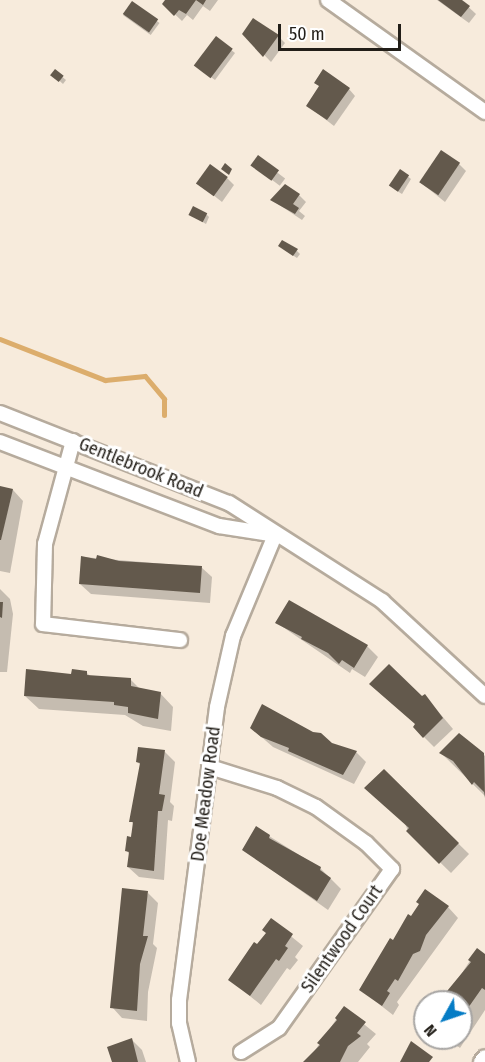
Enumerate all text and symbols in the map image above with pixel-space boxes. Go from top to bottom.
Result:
scale bar [281,12,404,50]
text: 50 m [289,23,325,45]
street label: Gentlebrook Road [76,433,206,503]
street label: Doe Meadow Road [187,725,225,863]
street label: Silentwood Court [297,881,387,997]
north arrow [413,990,473,1050]
text: N [420,1021,441,1040]

